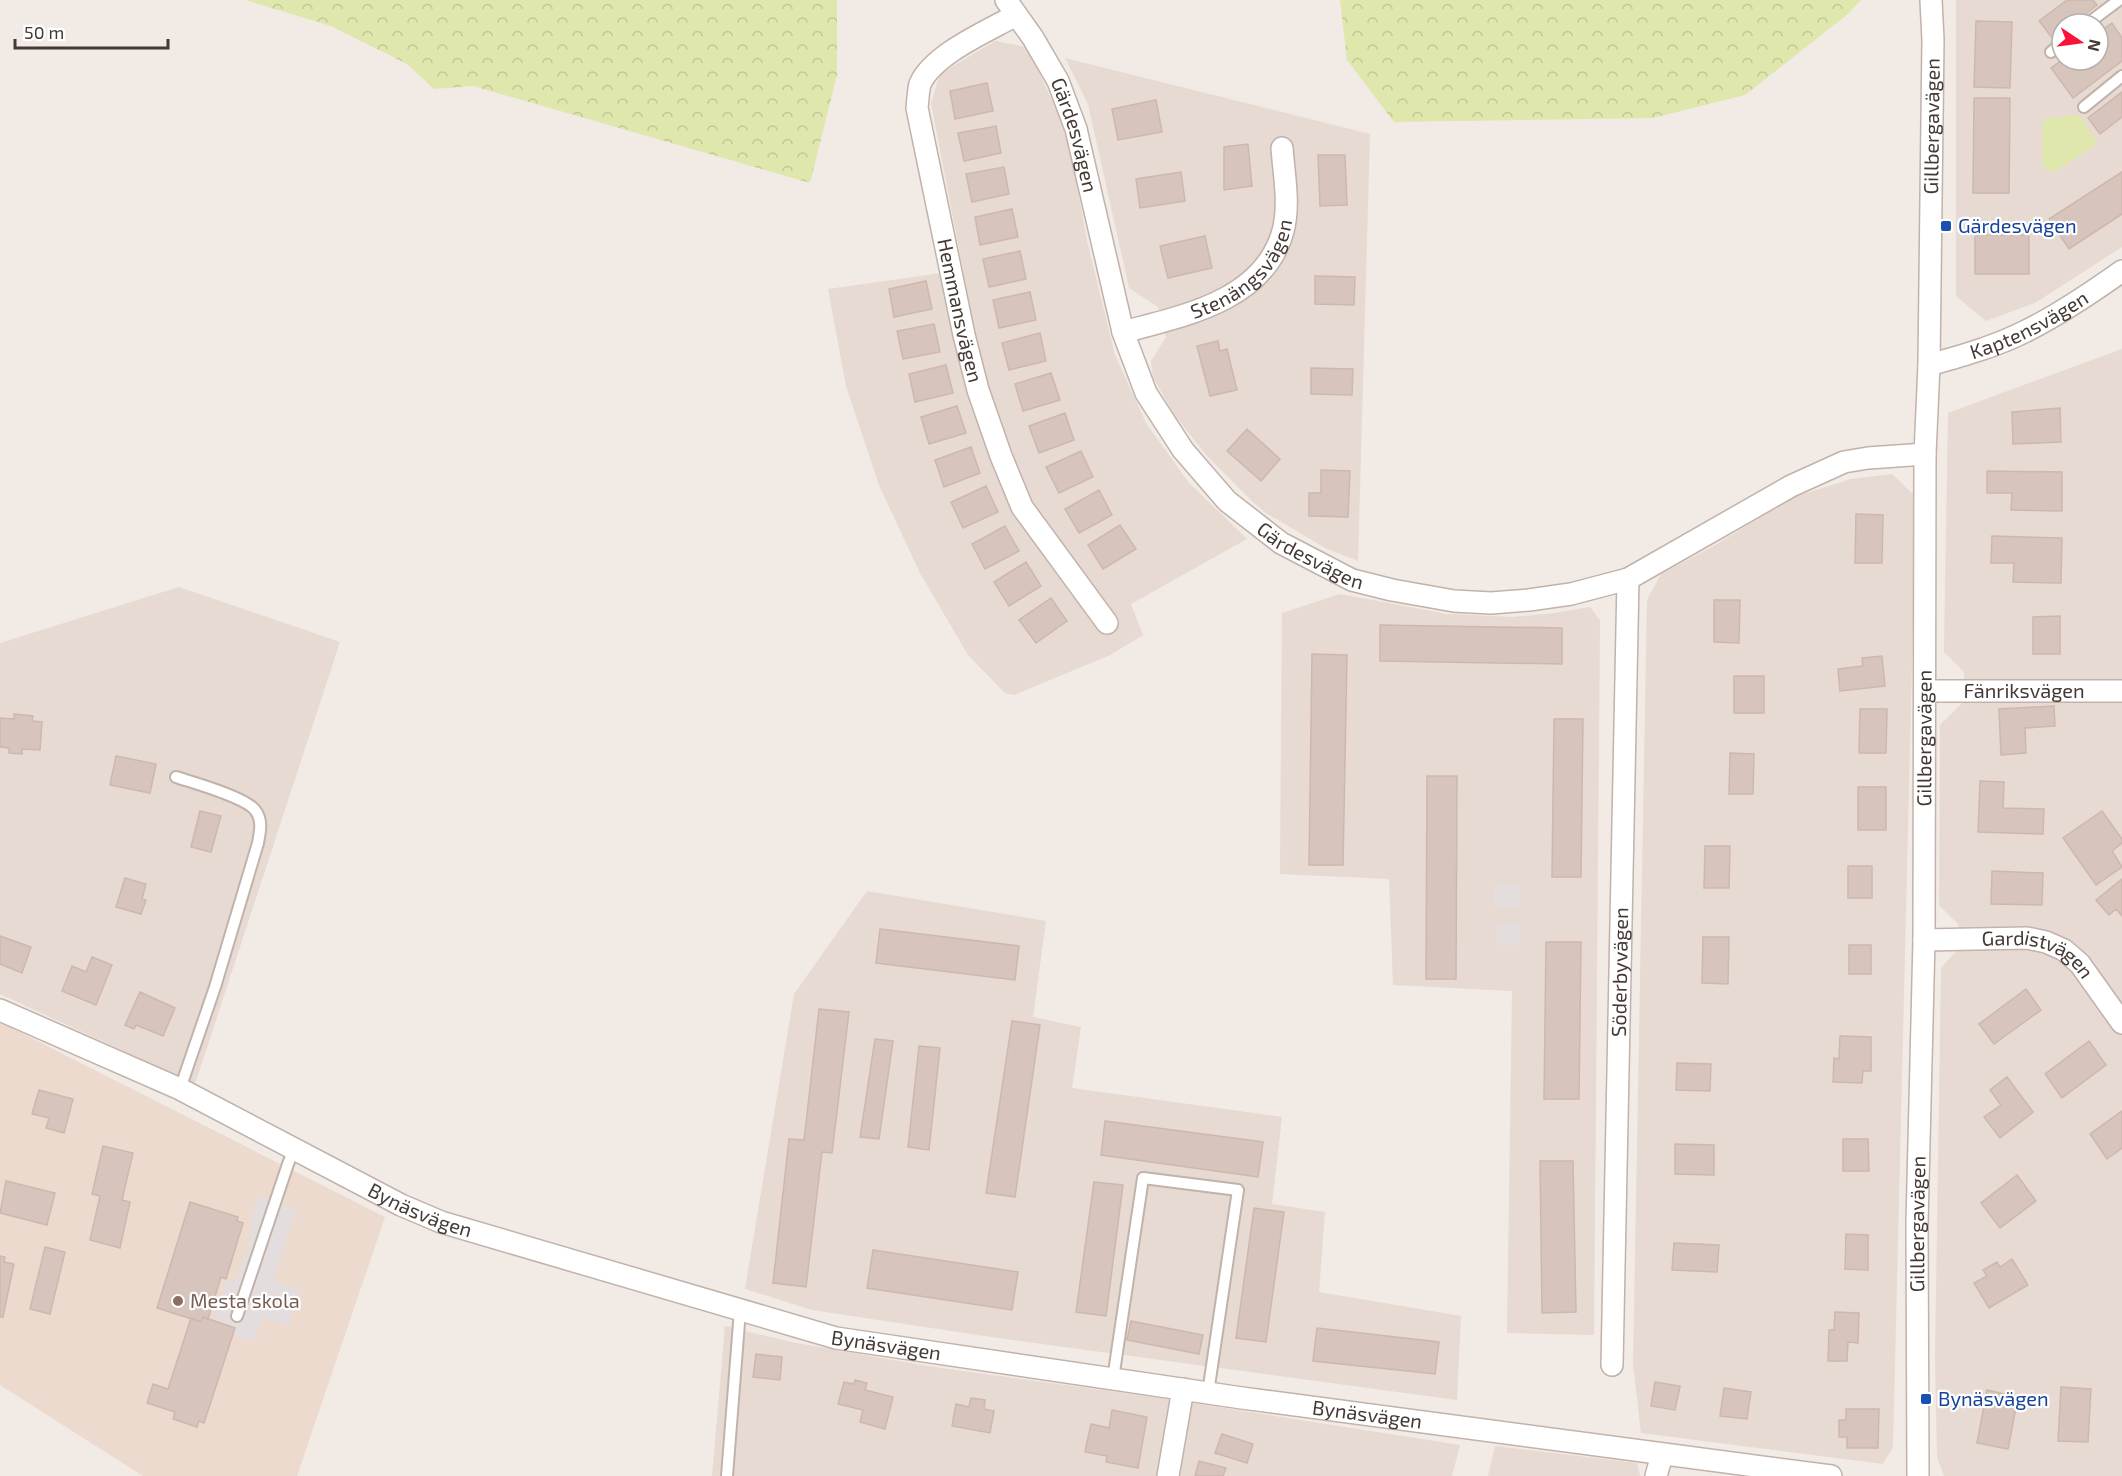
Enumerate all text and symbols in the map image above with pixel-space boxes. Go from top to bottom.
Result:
scale bar [15,12,168,50]
north arrow [2050,12,2110,72]
text: 50 m [24,21,64,43]
text: N [2085,38,2106,53]
street label: Gillbergavägen [1918,58,1944,195]
street label: Gärdesvägen [1047,74,1103,195]
place label: Gärdesvägen [1958,213,2077,237]
street label: Stenängsvägen [1187,217,1296,323]
marker: Gärdesvägen [1939,219,1953,233]
street label: Hemmansvägen [933,236,989,385]
street label: Kaptensvägen [1967,285,2092,363]
street label: Gärdesvägen [1253,516,1366,593]
street label: Gillbergavägen [1911,670,1936,806]
street label: Fänriksvägen [1963,678,2085,702]
street label: Söderbyvägen [1606,907,1632,1037]
street label: Gardistvägen [1981,925,2099,983]
street label: Gillbergavägen [1904,1155,1930,1292]
street label: Bynäsvägen [364,1177,475,1241]
place label: Mesta skola [190,1288,300,1312]
marker: Mesta skola [171,1294,185,1308]
street label: Bynäsvägen [830,1324,943,1364]
place label: Bynäsvägen [1938,1386,2049,1410]
marker: Bynäsvägen [1919,1392,1933,1406]
street label: Bynäsvägen [1311,1394,1424,1433]

